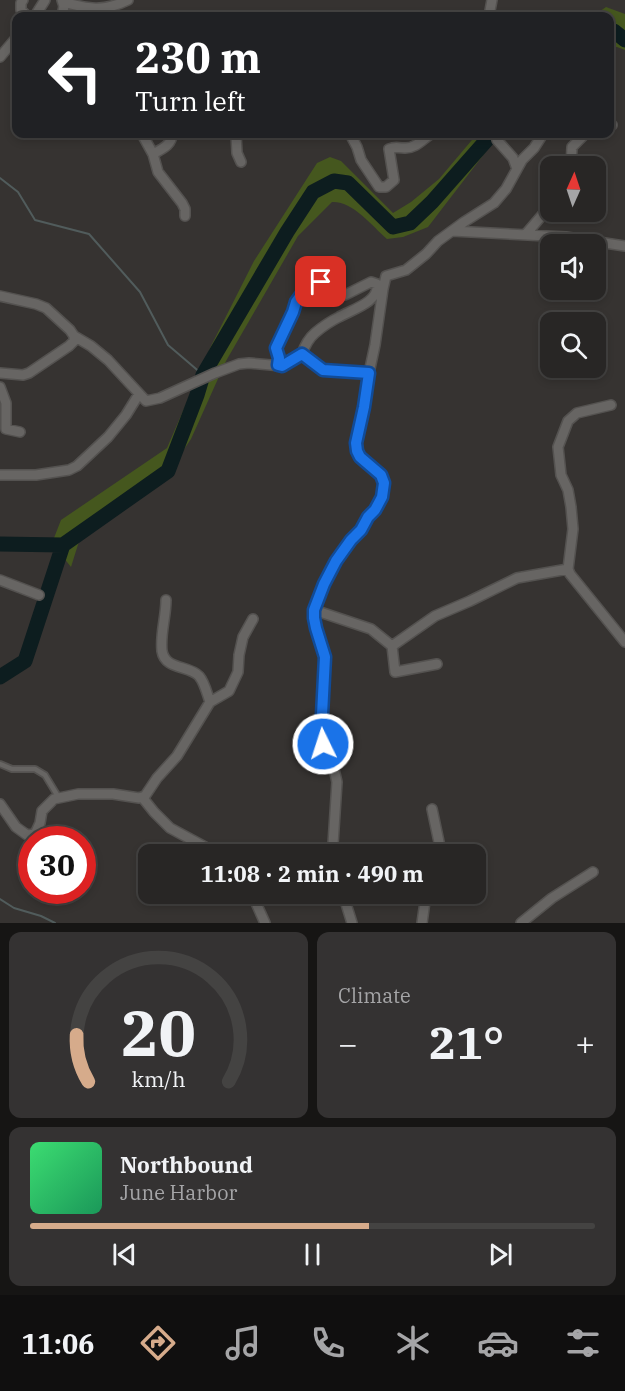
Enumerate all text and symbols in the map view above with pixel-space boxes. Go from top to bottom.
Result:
text: 230 m [135,30,261,85]
icon: left [36,36,114,114]
text: Turn left [135,83,246,118]
north arrow [540,156,606,222]
map controls [540,156,606,378]
button: sound [540,234,606,300]
pin [295,256,346,307]
icon: arrive [304,265,337,298]
button: search [540,312,606,378]
position arrow [291,712,355,776]
speed limit sign: 30 [18,826,96,904]
text: 11:08 · 2 min · 490 m [200,859,424,888]
text: Climate [338,982,411,1009]
text: 20 [121,992,196,1073]
text: 21° [429,1013,504,1071]
text: − [338,1022,358,1065]
text: + [575,1022,595,1065]
text: km/h [131,1065,186,1093]
text: Northbound [120,1150,253,1179]
text: June Harbor [120,1179,237,1206]
icon: previous [108,1238,141,1271]
icon: pause [296,1238,329,1271]
icon: next [484,1238,517,1271]
icon: directions [137,1322,179,1364]
icon: music [222,1322,264,1364]
icon: phone [307,1322,349,1364]
icon: climate [392,1322,434,1364]
icon: car [477,1322,519,1364]
icon: filters [562,1322,604,1364]
text: 11:06 [21,1326,94,1361]

